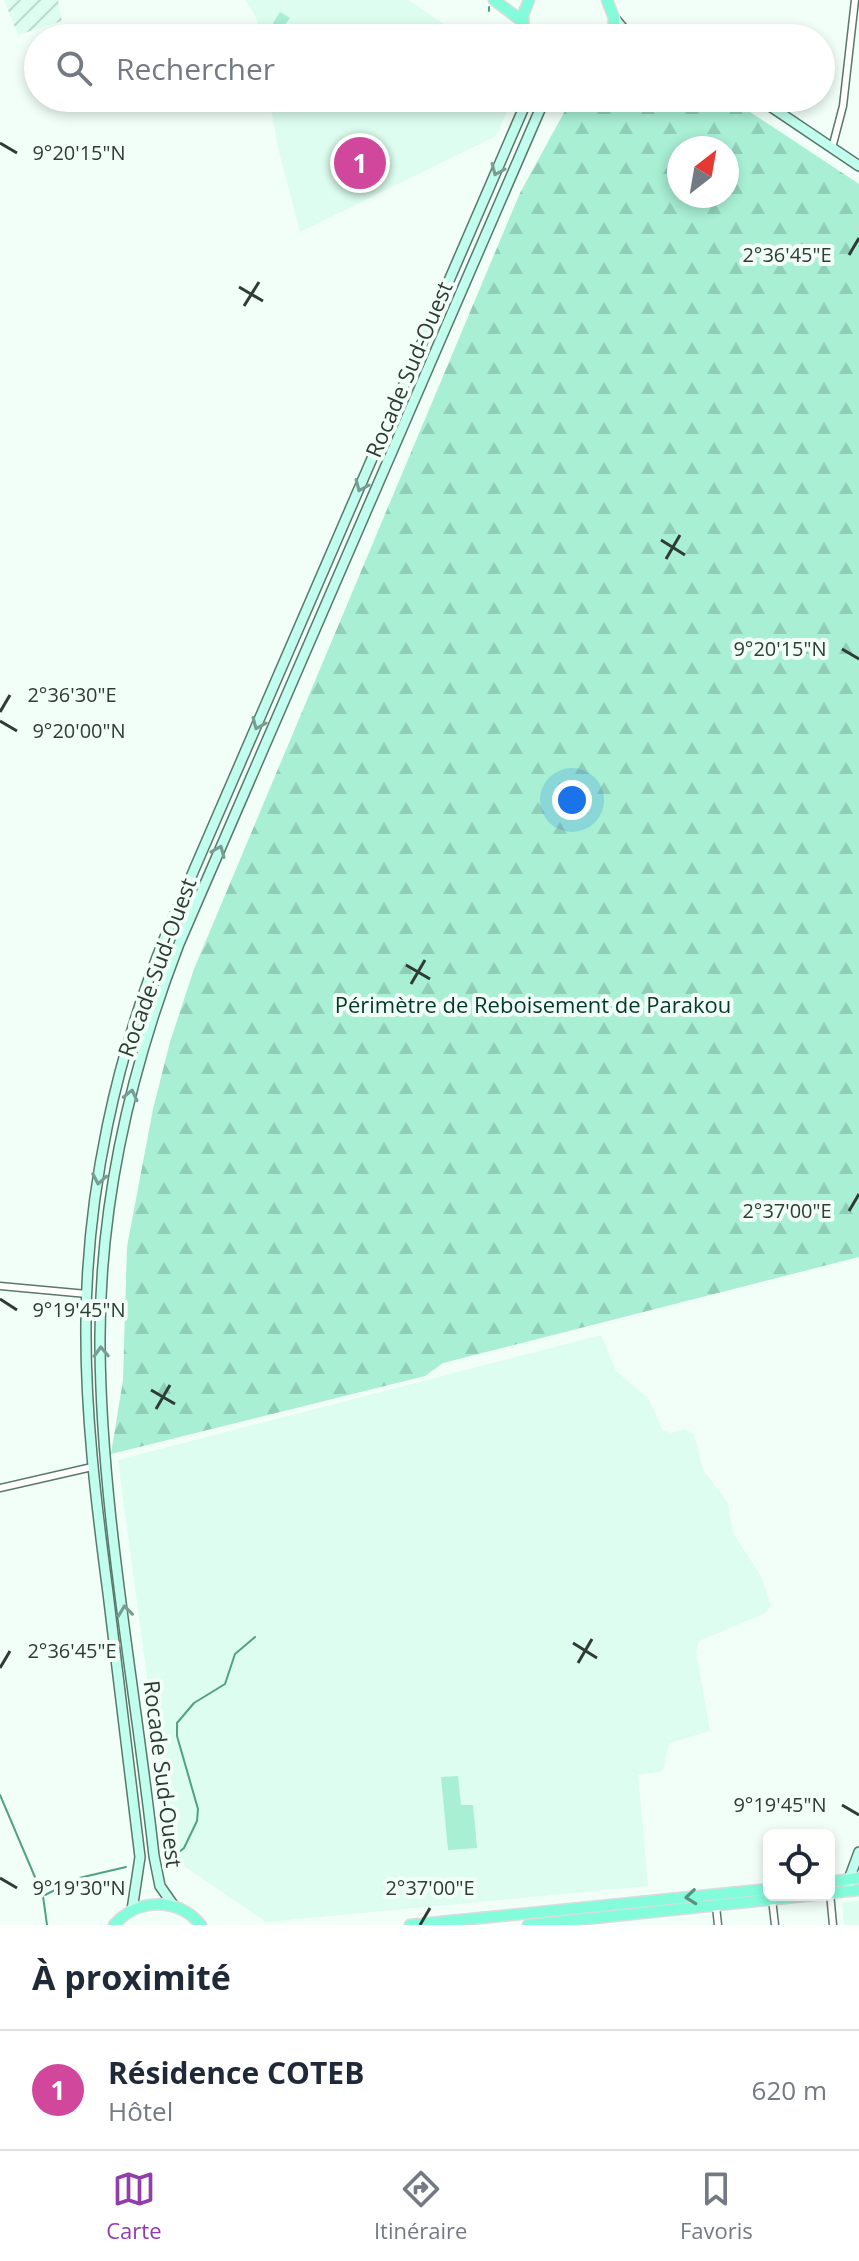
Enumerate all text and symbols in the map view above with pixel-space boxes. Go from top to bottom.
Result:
search box [24,24,835,112]
icon: search [52,46,96,90]
text: Rechercher [116,48,275,89]
pin: 1 [334,133,386,193]
north arrow [667,136,739,208]
text: 9°20'15"N [32,139,126,166]
one-way arrow [491,162,507,176]
text: 2°36'45"E [742,241,832,268]
street label: Rocade Sud-Ouest [357,276,459,462]
one-way arrow [354,477,370,492]
text: 9°20'15"N [733,635,827,662]
text: 2°36'30"E [27,681,117,708]
one-way arrow [251,716,267,730]
text: 9°20'00"N [32,717,126,744]
your location [552,780,592,820]
one-way arrow [210,844,226,859]
street label: Rocade Sud-Ouest [110,873,202,1061]
park label: Périmètre de Reboisement de Parakou [335,989,731,1019]
one-way arrow [122,1088,139,1102]
one-way arrow [91,1173,108,1186]
text: 2°37'00"E [742,1197,832,1224]
text: 9°19'45"N [32,1296,126,1323]
one-way arrow [92,1345,109,1358]
one-way arrow [116,1604,133,1617]
text: 2°36'45"E [27,1637,117,1664]
street label: Rocade Sud-Ouest [138,1679,190,1870]
text: 9°19'45"N [733,1791,827,1818]
map controls [763,1829,835,1901]
button: locate [763,1829,835,1901]
text: 9°19'30"N [32,1874,126,1901]
text: 2°37'00"E [385,1874,475,1901]
one-way arrow [684,1888,697,1905]
text: À proximité [32,1954,231,2000]
text: Résidence COTEB [108,2052,364,2093]
text: 1 [51,2072,65,2108]
text: 620 m [752,2072,827,2108]
text: Hôtel [108,2093,173,2129]
tab: Carte [106,2167,162,2245]
tab: Itinéraire [374,2167,467,2245]
tab: Favoris [680,2167,753,2245]

